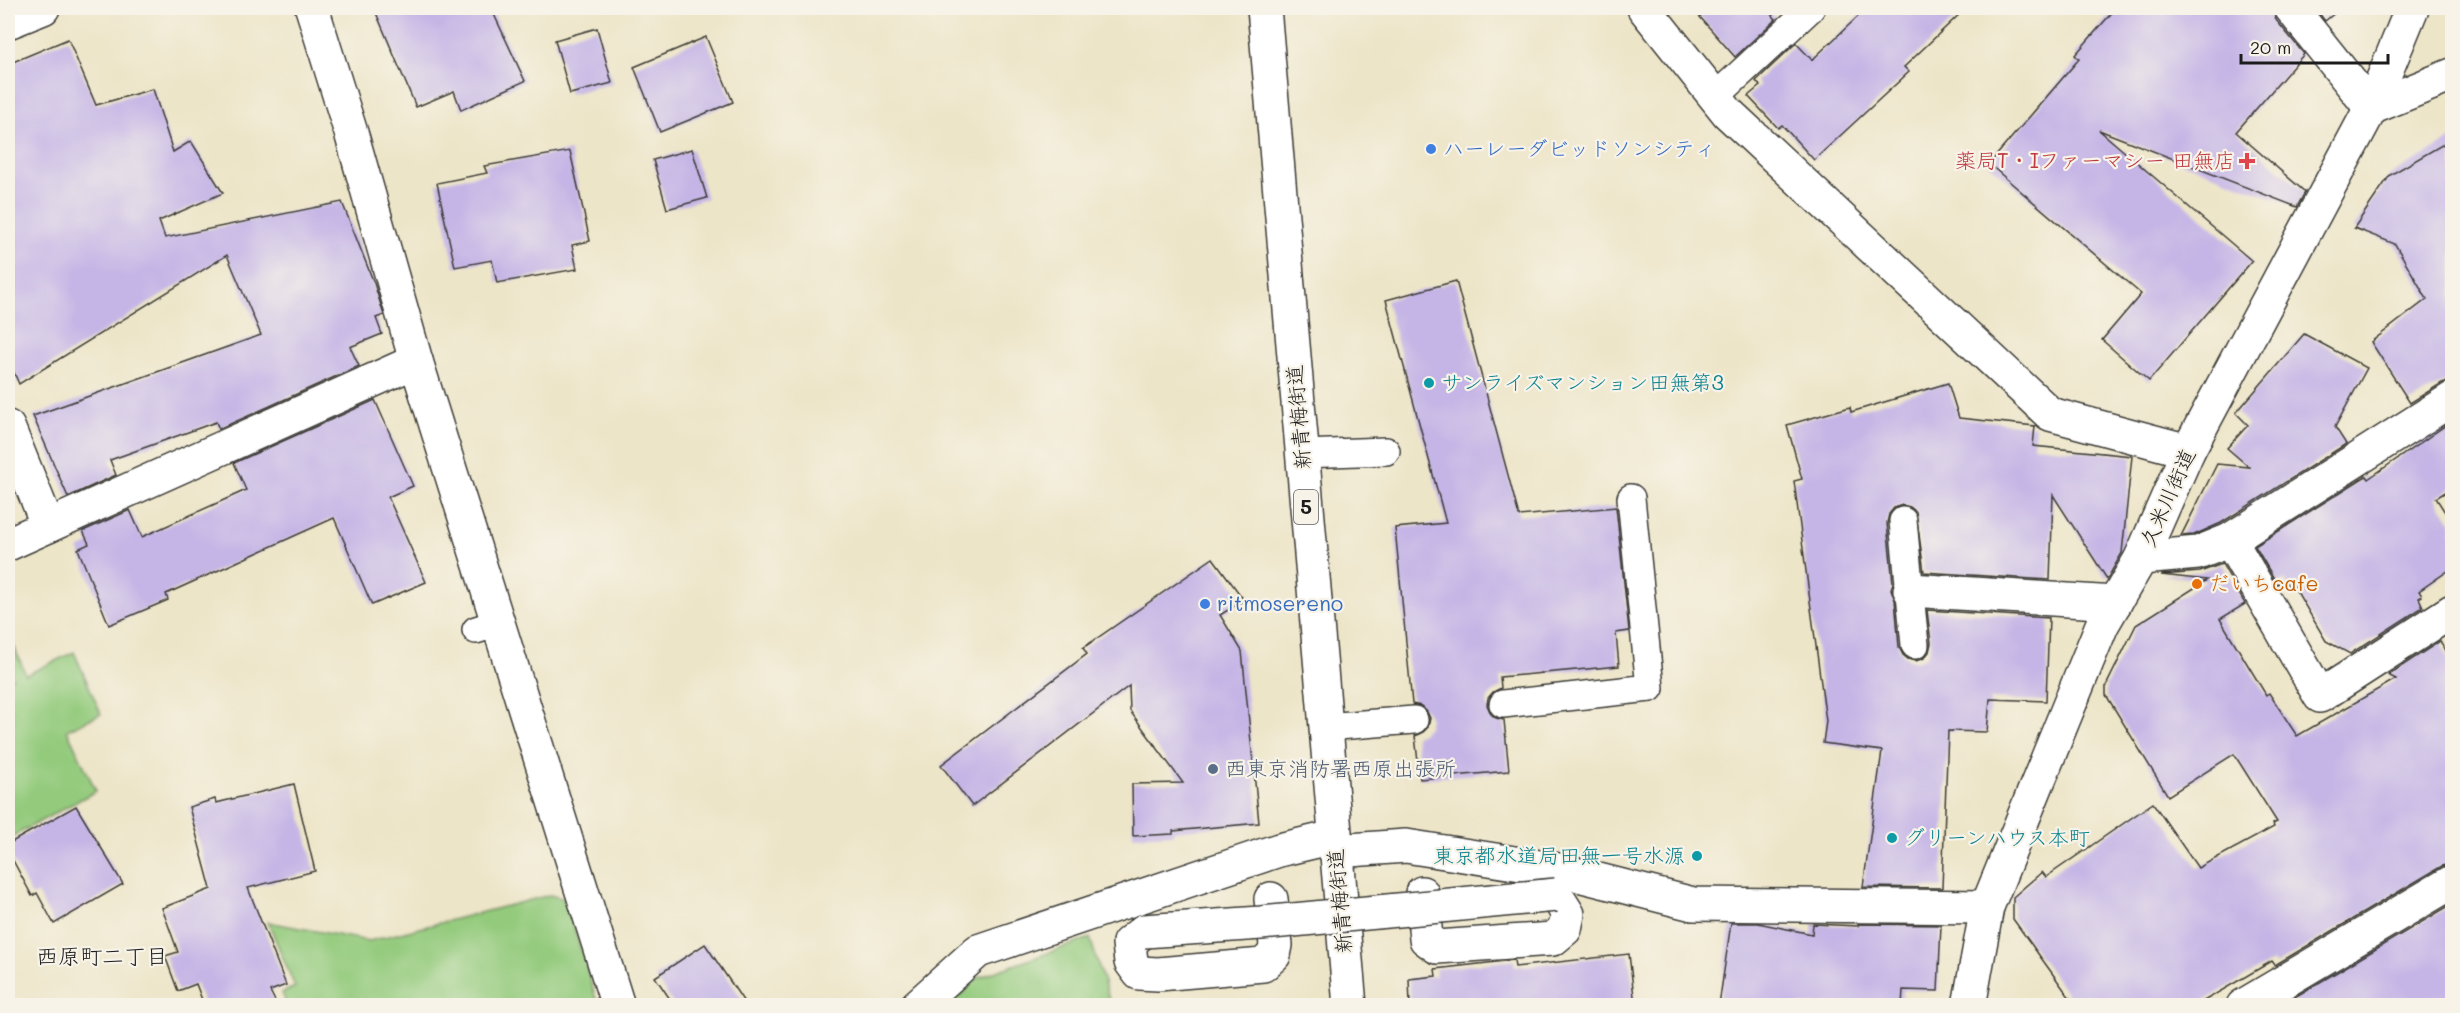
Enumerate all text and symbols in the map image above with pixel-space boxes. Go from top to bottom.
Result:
scale bar [2241,27,2388,65]
text: 20 m [2250,35,2291,59]
place label: ハーレーダビッドソンシティ [1443,134,1716,161]
marker: ハーレーダビッドソンシティ [1424,142,1438,156]
place label: 薬局T・Iファーマシー 田無店 [1955,146,2235,173]
marker: 薬局T・Iファーマシー 田無店 [2240,154,2254,168]
street label: 新青梅街道 [1279,364,1316,471]
place label: サンライズマンション田無第3 [1441,368,1724,395]
marker: サンライズマンション田無第3 [1422,376,1436,390]
street label: 久米川街道 [2133,444,2200,551]
road number: 5 [1294,490,1318,524]
place label: だいちcafe [2209,569,2319,596]
marker: だいちcafe [2190,577,2204,591]
place label: ritmosereno [1217,589,1343,616]
marker: ritmosereno [1198,597,1212,611]
place label: 西東京消防署西原出張所 [1225,754,1456,781]
marker: 西東京消防署西原出張所 [1206,762,1220,776]
place label: グリーンハウス本町 [1904,823,2090,850]
marker: グリーンハウス本町 [1885,831,1899,845]
place label: 東京都水道局田無一号水源 [1433,841,1685,868]
street label: 新青梅街道 [1320,848,1357,955]
marker: 東京都水道局田無一号水源 [1690,849,1704,863]
district label: 西原町二丁目 [36,941,168,970]

